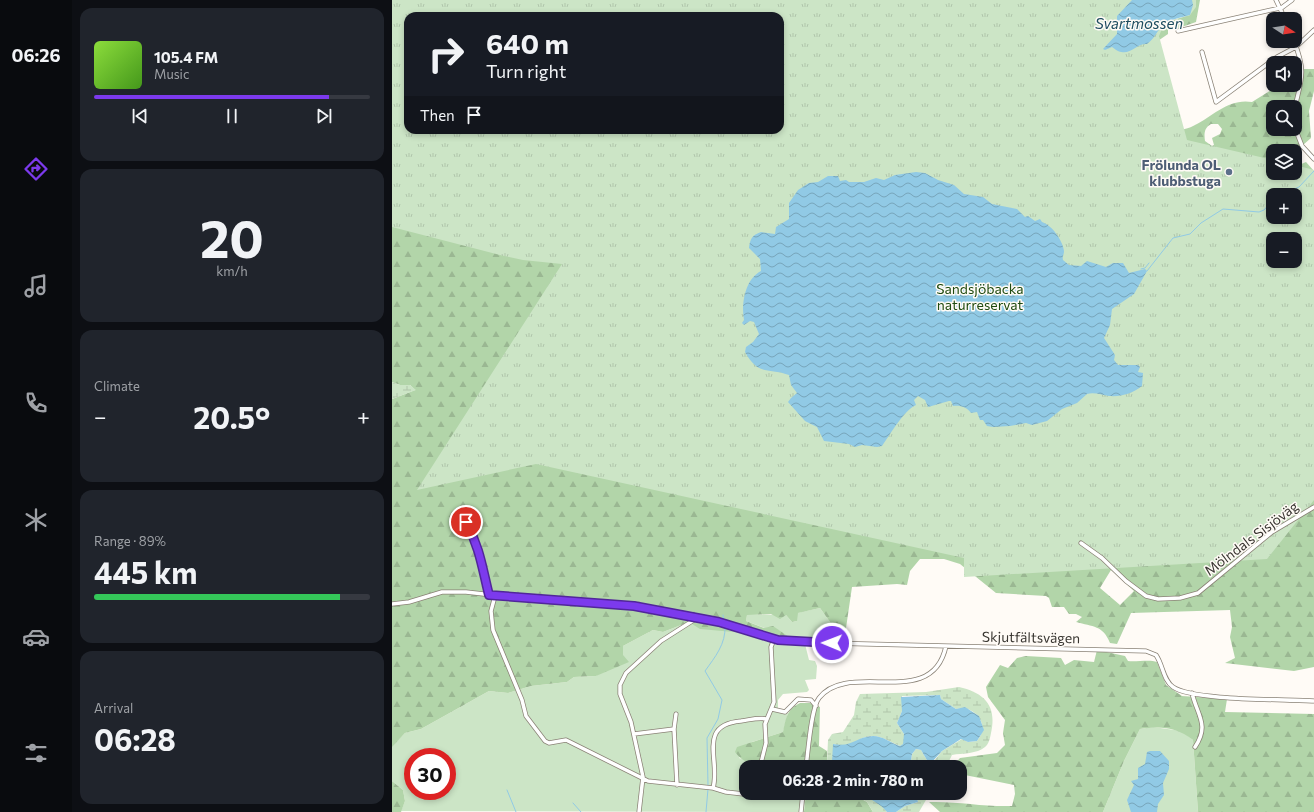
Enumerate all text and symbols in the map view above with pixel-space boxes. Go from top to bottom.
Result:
north arrow [1266,12,1302,48]
map controls [1266,12,1302,268]
water label: Svartmossen [1095,14,1183,32]
text: 640 m [486,26,569,60]
icon: right [420,28,472,80]
text: 06:26 [11,44,61,66]
text: 105.4 FM [154,48,218,66]
button: sound [1266,56,1302,92]
text: Turn right [486,60,566,82]
text: Music [154,66,189,82]
button: search [1266,100,1302,136]
icon: arrive [463,104,485,126]
icon: previous [129,105,151,127]
icon: pause [221,105,243,127]
icon: next [313,105,335,127]
text: Then [420,106,455,124]
button: layers [1266,144,1302,180]
icon: directions [22,155,50,183]
place label: Frölunda OL klubbstuga [1141,156,1221,189]
marker: Frölunda OL klubbstuga [1224,167,1234,177]
button: + [1266,188,1302,224]
text: 20 [200,205,264,269]
button: − [1266,232,1302,268]
text: km/h [216,263,248,279]
icon: music [22,272,50,300]
park label: Sandsjöbacka naturreservat [936,280,1024,313]
text: Climate [94,378,140,394]
icon: phone [22,389,50,417]
text: 20.5° [193,398,270,435]
text: − [94,403,107,430]
text: + [357,403,370,430]
street label: Mölndals Sisjöväg [1201,497,1302,579]
pin [449,505,483,539]
icon: climate [22,506,50,534]
icon: arrive [455,511,477,533]
text: Range · 89% [94,533,166,549]
text: 445 km [94,553,197,590]
position arrow [811,622,853,664]
icon: car [22,623,50,651]
street label: Skjutfältsvägen [982,628,1080,646]
text: Arrival [94,700,133,716]
text: 06:28 [94,720,176,757]
icon: filters [22,739,50,767]
speed limit sign: 30 [404,748,456,800]
text: 06:28 · 2 min · 780 m [783,771,924,789]

